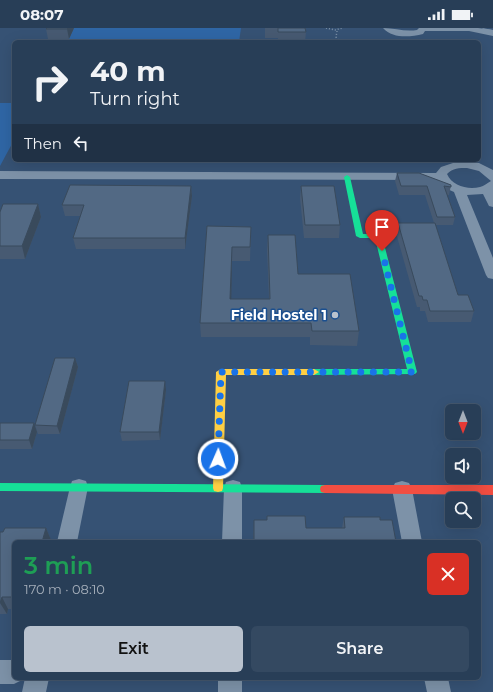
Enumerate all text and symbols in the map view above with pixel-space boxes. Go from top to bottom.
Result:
text: 08:07 [20,5,63,24]
text: 40 m [90,54,166,88]
icon: right [24,56,76,108]
text: Turn right [90,88,180,110]
icon: left [70,132,92,154]
text: Then [24,134,62,153]
pin [365,210,399,251]
icon: arrive [371,216,393,238]
place label: Field Hostel 1 [231,306,327,324]
marker: Field Hostel 1 [330,310,340,320]
north arrow [445,404,481,440]
map controls [445,404,481,528]
position arrow [197,438,239,480]
button: sound [445,448,481,484]
button: search [445,492,481,528]
text: 3 min [24,551,93,580]
button: close [427,553,469,595]
text: 170 m · 08:10 [24,581,105,597]
button: Exit [24,626,243,672]
button: Share [251,626,469,672]

